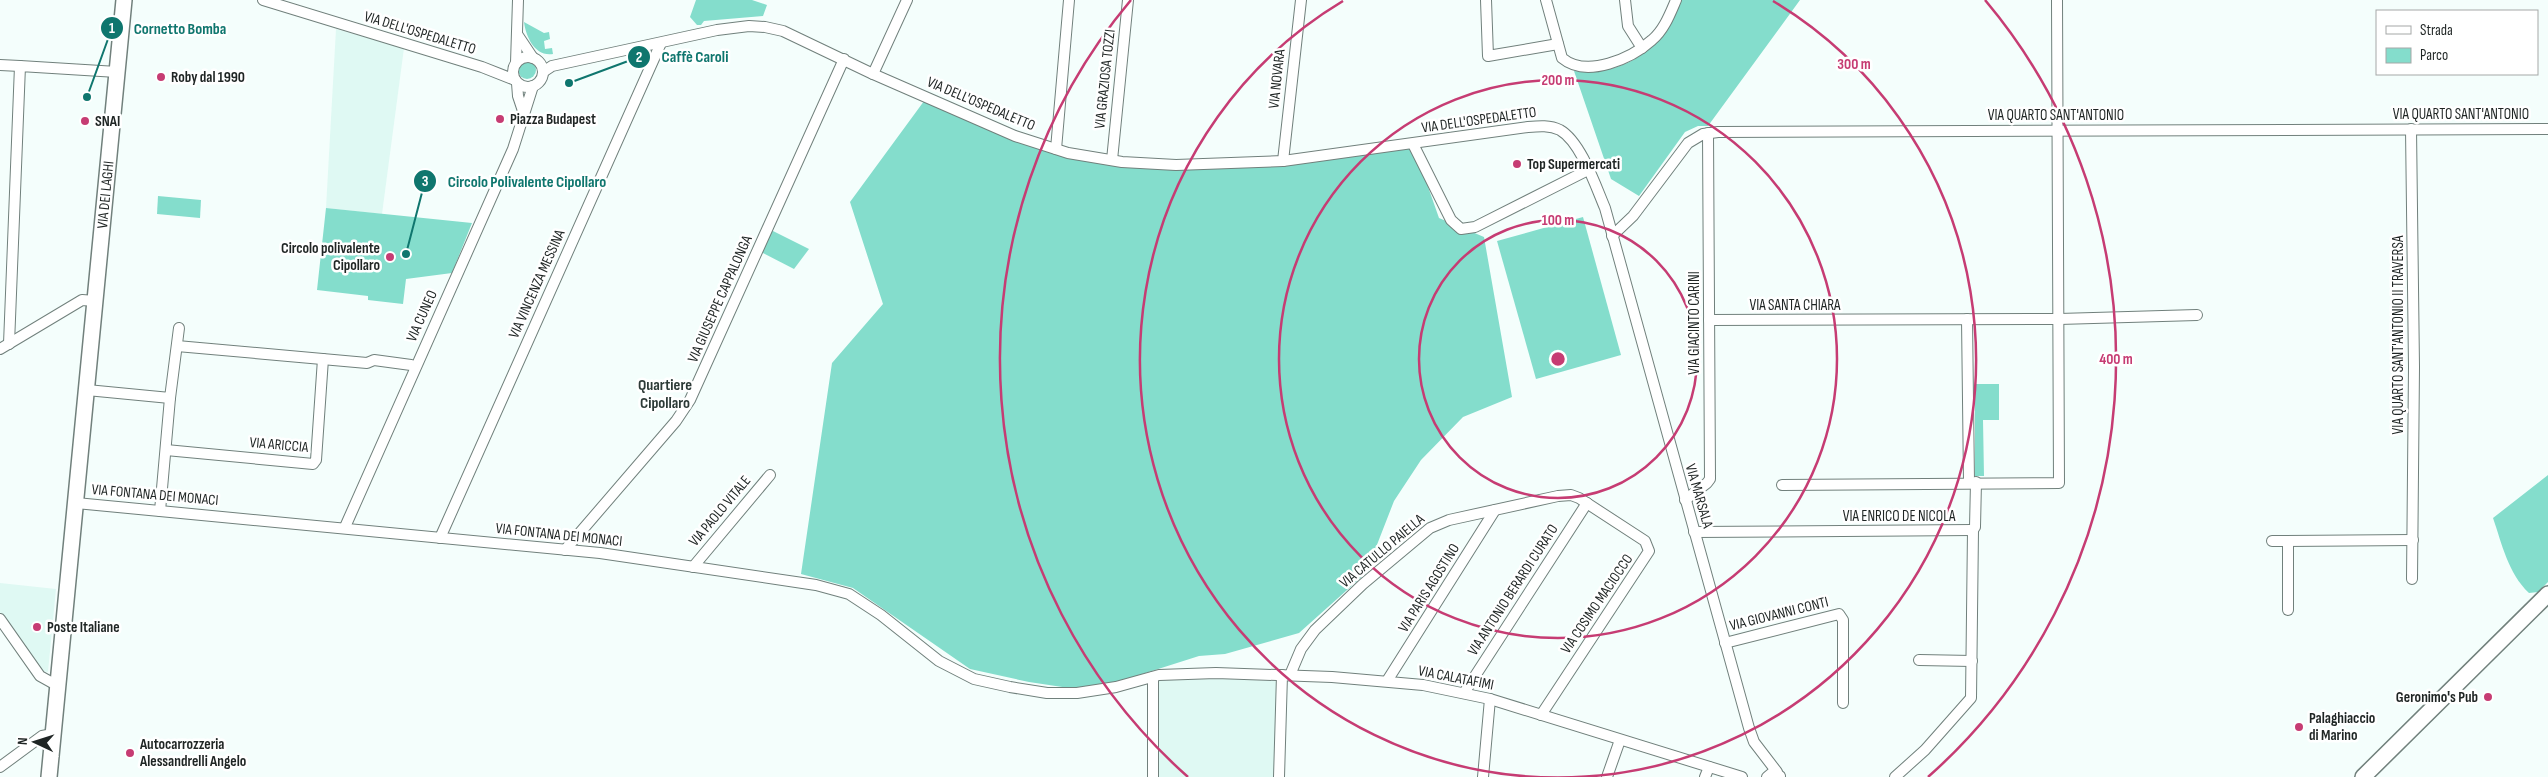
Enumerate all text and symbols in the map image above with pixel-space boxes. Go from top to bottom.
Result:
street label: VIA DELL'OSPEDALETTO [362,7,478,59]
legend [2376,10,2538,75]
callout: Cornetto Bomba [99,12,237,43]
text: 1 [109,19,115,38]
text: Cornetto Bomba [134,20,226,39]
text: Strada [2420,21,2453,40]
street label: VIA GRAZIOSA TOZZI [1090,28,1120,130]
callout: Caffè Caroli [627,41,739,72]
text: Parco [2420,46,2448,65]
text: 2 [636,48,642,67]
text: Caffè Caroli [662,48,728,67]
street label: VIA NOVARA [1264,48,1290,110]
text: 300 m [1837,55,1871,74]
place label: Roby dal 1990 [171,68,245,87]
marker: Roby dal 1990 [155,71,167,83]
text: 200 m [1541,71,1575,90]
street label: VIA DELL'OSPEDALETTO [924,73,1038,135]
street label: VIA DELL'OSPEDALETTO [1420,103,1538,137]
street label: VIA QUARTO SANT'ANTONIO [2393,105,2529,124]
street label: VIA QUARTO SANT'ANTONIO [1988,106,2124,125]
place label: Piazza Budapest [510,110,596,129]
place label: SNAI [95,112,120,131]
marker: Piazza Budapest [494,113,506,125]
marker: SNAI [79,115,91,127]
place label: Top Supermercati [1527,155,1620,174]
marker: Top Supermercati [1511,158,1523,170]
street label: VIA DEI LAGHI [92,160,118,229]
callout: Circolo Polivalente Cipollaro [412,166,616,197]
text: 3 [422,172,429,191]
text: Circolo Polivalente Cipollaro [448,173,606,192]
text: 100 m [1542,211,1574,230]
street label: VIA VINCENZA MESSINA [505,226,570,341]
street label: VIA GIUSEPPE CAPPALONGA [683,232,757,365]
street label: VIA QUARTO SANT'ANTONIO II TRAVERSA [2389,235,2408,434]
place label: Circolo polivalente Cipollaro [281,239,380,275]
marker: Circolo polivalente Cipollaro [384,251,396,263]
street label: VIA GIACINTO CARINI [1685,271,1704,375]
street label: VIA CUNEO [402,287,442,345]
street label: VIA SANTA CHIARA [1750,296,1841,315]
centre of rings [1549,350,1567,368]
text: 400 m [2099,350,2133,369]
district label: Quartiere Cipollaro [638,376,692,413]
street label: VIA ARICCIA [249,433,310,457]
street label: VIA MARSALA [1681,462,1717,531]
street label: VIA PAOLO VITALE [685,472,755,550]
street label: VIA FONTANA DEI MONACI [91,480,219,510]
street label: VIA ENRICO DE NICOLA [1843,507,1956,526]
street label: VIA CATULLO PAIELLA [1336,510,1429,592]
street label: VIA FONTANA DEI MONACI [495,519,623,551]
street label: VIA ANTONIO BERARDI CURATO [1463,521,1563,659]
street label: VIA PARIS AGOSTINO [1394,540,1464,636]
street label: VIA COSIMO MACIOCCO [1557,551,1637,657]
street label: VIA GIOVANNI CONTI [1728,593,1830,635]
place label: Poste Italiane [47,618,120,637]
marker: Poste Italiane [31,621,43,633]
street label: VIA CALATAFIMI [1417,661,1495,695]
place label: Geronimo's Pub [2396,688,2478,707]
marker: Geronimo's Pub [2482,691,2494,703]
place label: Palaghiaccio di Marino [2309,709,2375,745]
north arrow [10,717,60,767]
marker: Palaghiaccio di Marino [2293,721,2305,733]
place label: Autocarrozzeria Alessandrelli Angelo [139,735,246,771]
text: N [14,737,31,745]
marker: Autocarrozzeria Alessandrelli Angelo [124,747,136,759]

